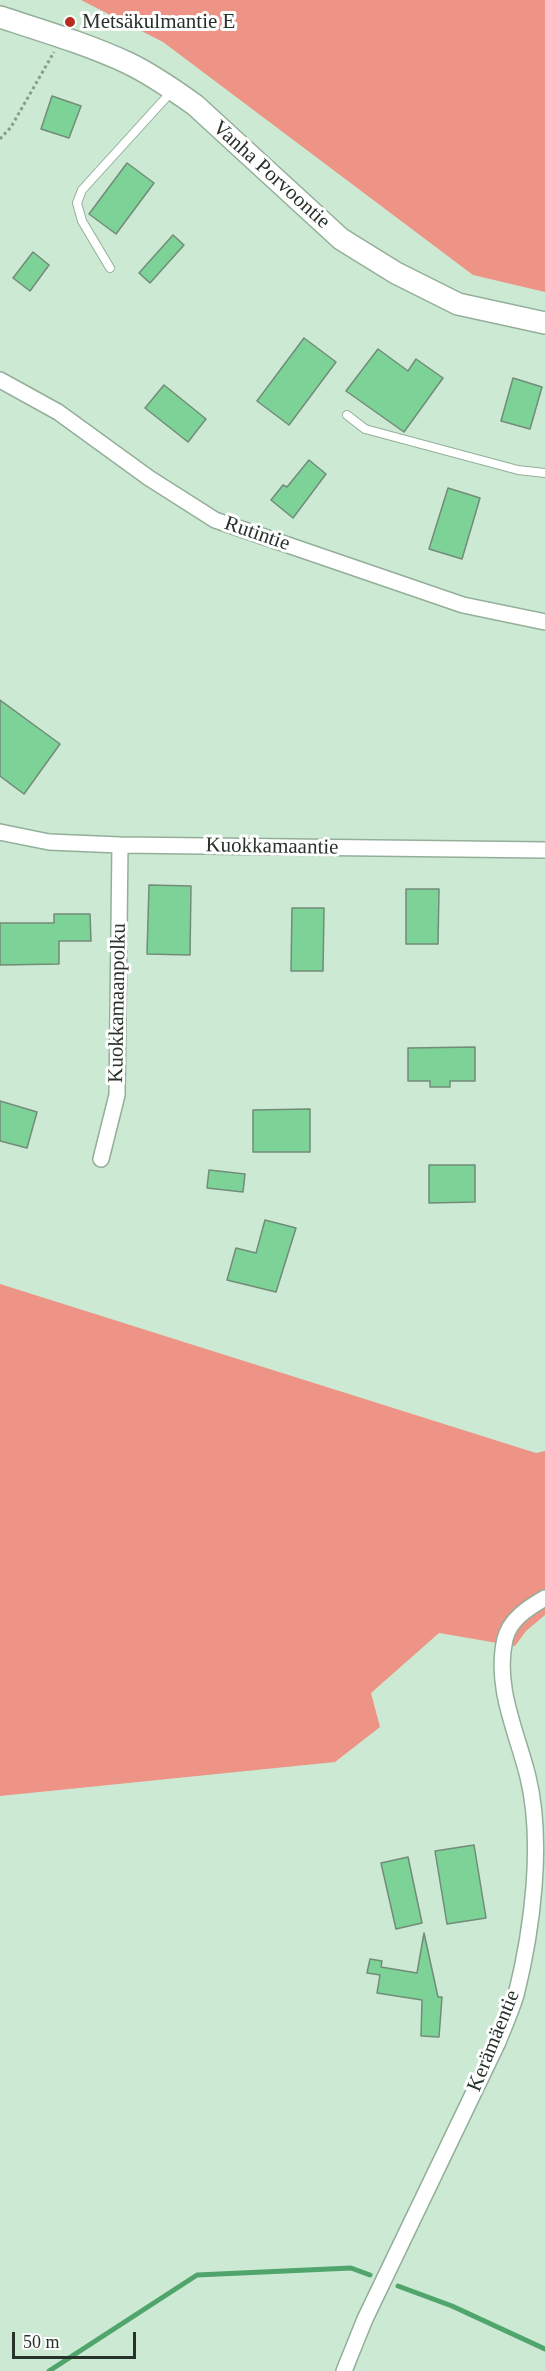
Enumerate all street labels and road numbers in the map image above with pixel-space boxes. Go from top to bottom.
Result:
street label: Vanha Porvoontie [207,115,335,235]
street label: Rutintie [221,511,293,557]
street label: Kuokkamaantie [205,833,339,861]
street label: Kuokkamaanpolku [104,923,132,1083]
street label: Kerämäentie [462,1987,526,2095]

